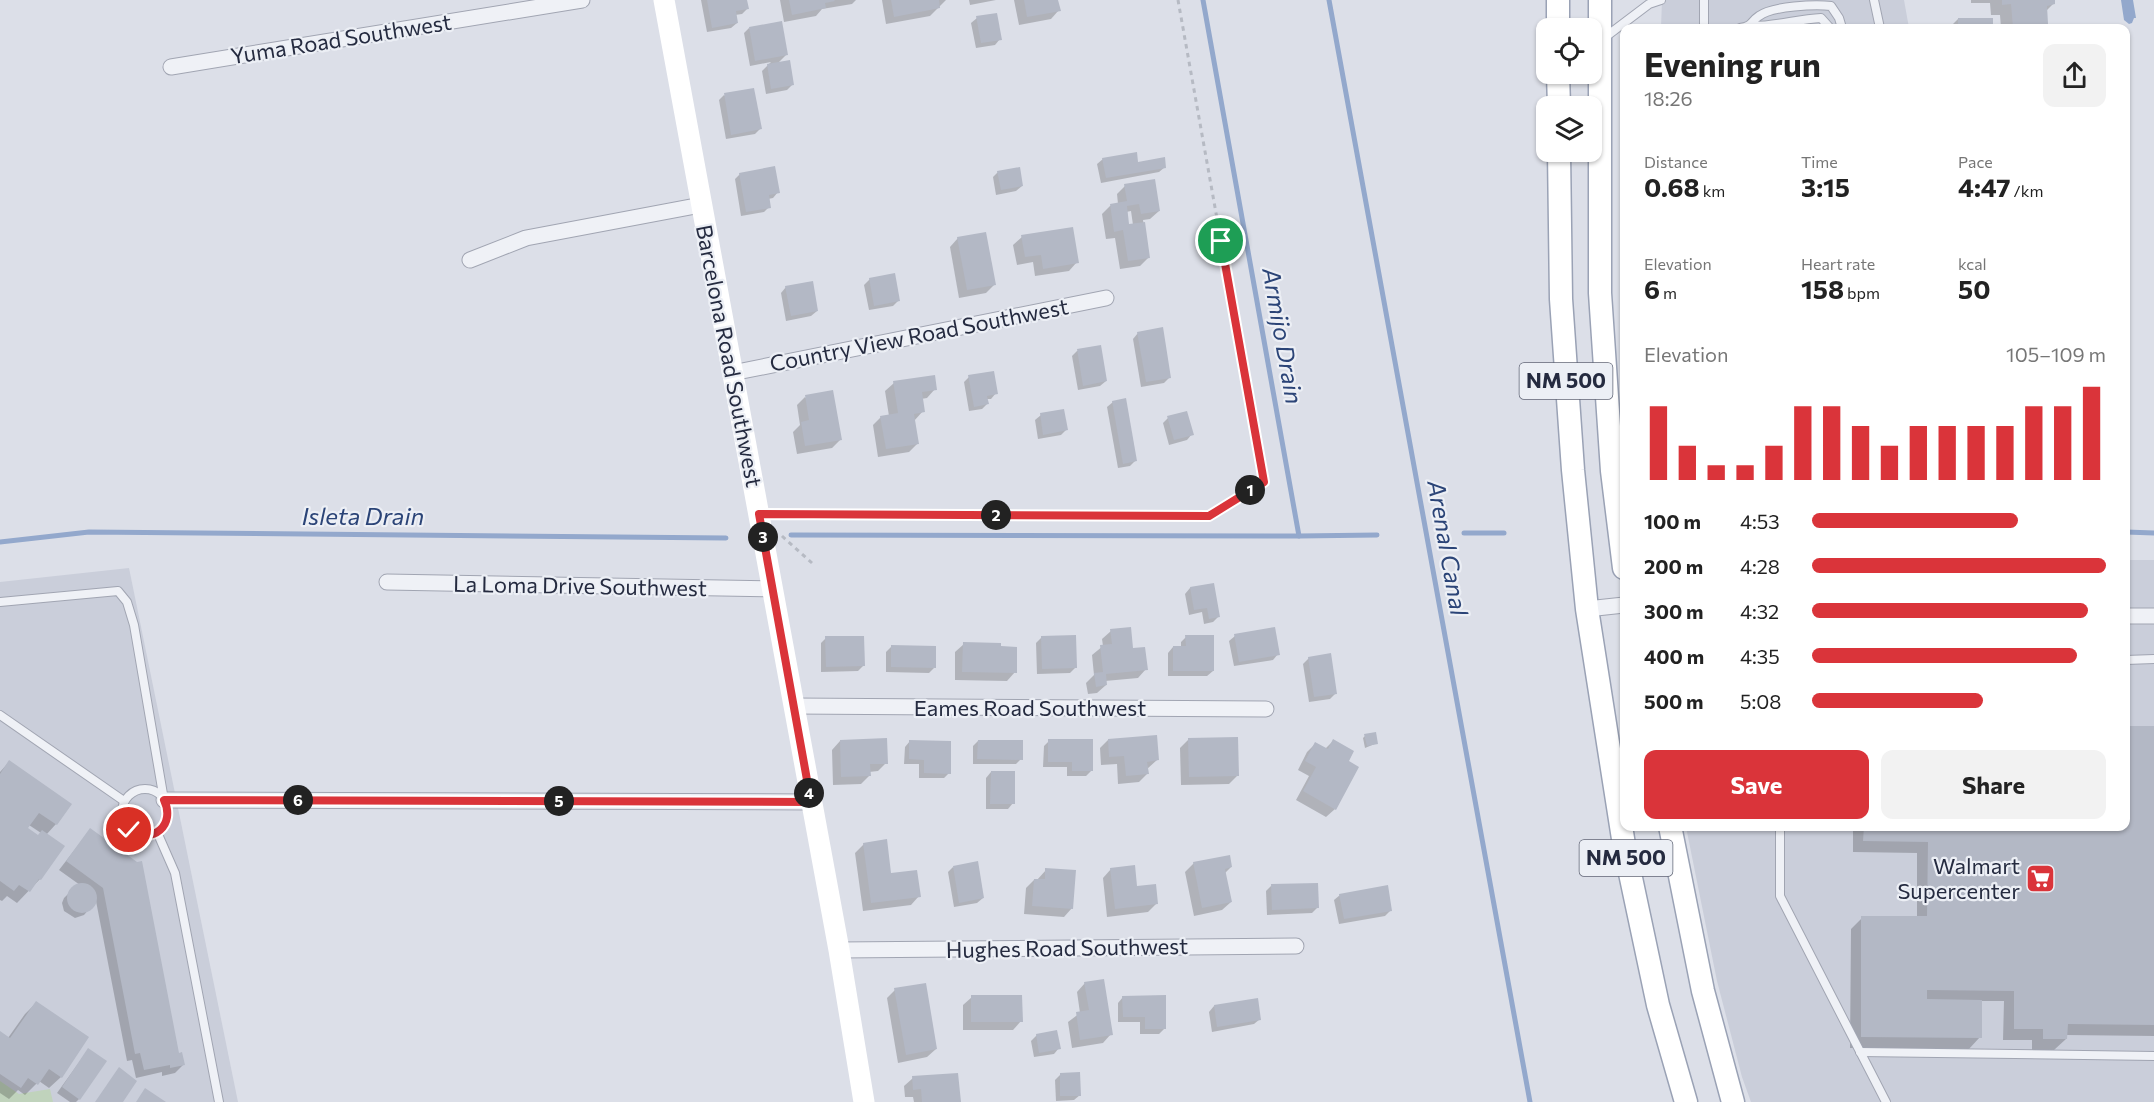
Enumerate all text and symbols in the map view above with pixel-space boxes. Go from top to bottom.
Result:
street label: Yuma Road Southwest [229,8,453,69]
map controls [1536,18,1602,162]
button: locate [1536,18,1602,84]
text: Evening run [1644,43,1821,84]
button: share [2043,44,2106,107]
text: 18:26 [1644,86,1693,110]
button: layers [1536,96,1602,162]
text: Distance [1644,152,1708,171]
text: Time [1801,152,1838,171]
text: Pace [1958,152,1993,171]
text: 0.68 [1644,171,1700,202]
text: 3:15 [1801,171,1850,202]
text: 4:47 [1958,171,2011,202]
text: km [1700,181,1725,200]
text: /km [2011,181,2043,200]
pin [1195,215,1246,266]
street label: Barcelona Road Southwest [691,222,768,489]
icon: arrive [1204,224,1237,257]
text: Elevation [1644,254,1712,273]
text: Heart rate [1801,254,1875,273]
text: kcal [1958,254,1987,273]
water label: Armijo Drain [1257,264,1310,406]
text: 6 [1644,273,1660,304]
text: 158 [1801,273,1844,304]
text: 50 [1958,273,1990,304]
text: m [1660,283,1677,302]
text: bpm [1844,283,1880,302]
street label: Country View Road Southwest [767,292,1070,377]
text: Elevation [1644,342,1729,366]
text: 105–109 m [2006,342,2106,366]
road number: NM 500 [1520,363,1612,399]
pin: 1 [1235,475,1265,505]
water label: Arenal Canal [1422,477,1475,619]
text: 1 [1246,480,1254,499]
pin: 2 [981,500,1011,530]
water label: Isleta Drain [302,501,424,530]
text: 2 [991,505,1001,524]
text: 100 m [1644,509,1701,533]
text: 4:53 [1740,509,1780,533]
pin: 3 [748,522,778,552]
text: 3 [758,527,768,546]
text: 200 m [1644,554,1703,578]
text: 4:28 [1740,554,1780,578]
street label: La Loma Drive Southwest [453,570,707,601]
text: 300 m [1644,599,1704,623]
text: 4:32 [1740,599,1779,623]
text: 400 m [1644,644,1704,668]
text: 4:35 [1740,644,1780,668]
text: 500 m [1644,689,1704,713]
text: 5:08 [1740,689,1781,713]
street label: Eames Road Southwest [914,694,1146,721]
button: Save [1644,750,1869,819]
button: Share [1881,750,2106,819]
pin: 4 [794,778,824,808]
text: 4 [804,783,814,802]
pin: 6 [283,785,313,815]
pin: 5 [544,786,574,816]
text: 6 [293,790,303,809]
text: 5 [554,791,564,810]
pin [103,804,154,855]
icon: check [112,813,145,846]
road number: NM 500 [1580,840,1672,876]
place label: Walmart Supercenter [1897,852,2020,904]
supermarket icon: Walmart Supercenter [2025,863,2057,895]
street label: Hughes Road Southwest [946,932,1188,963]

